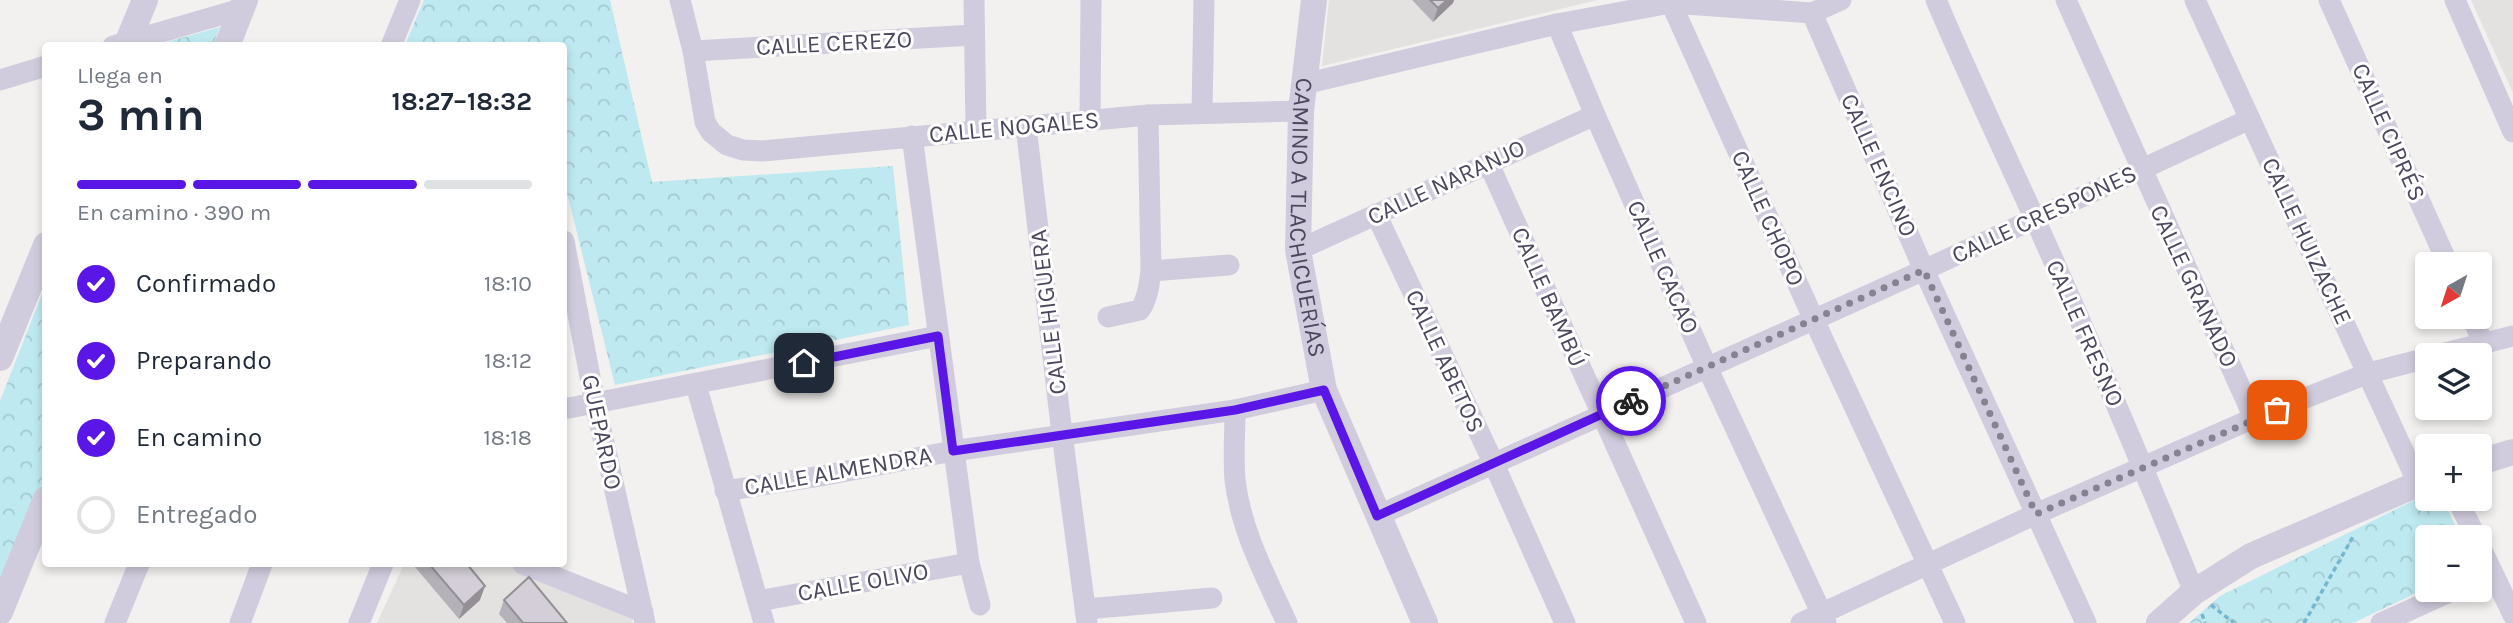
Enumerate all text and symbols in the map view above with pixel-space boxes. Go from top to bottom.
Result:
street label: CALLE CEREZO [755,25,913,61]
street label: CALLE CIPRÉS [2346,59,2433,205]
text: Llega en [77,62,163,89]
street label: CAMINO A TLACHICUERÍAS [1283,76,1332,359]
text: 18:27–18:32 [392,86,532,117]
text: 3 min [77,88,205,142]
street label: CALLE ENCINO [1835,89,1923,241]
street label: CALLE NOGALES [928,106,1100,148]
street label: CALLE NARANJO [1363,133,1529,231]
street label: CALLE CHOPO [1726,146,1810,290]
street label: CALLE HUIZACHE [2256,153,2358,329]
street label: CALLE CRESPONES [1947,159,2141,269]
street label: CALLE CACAO [1621,196,1705,338]
text: En camino · 390 m [77,199,271,226]
street label: CALLE GRANADO [2144,201,2244,371]
street label: CALLE BAMBÚ [1506,222,1593,371]
street label: CALLE HIGUERA [1024,228,1072,396]
north arrow [2415,252,2492,329]
map controls [2415,252,2492,602]
street label: CALLE FRESNO [2040,255,2130,411]
icon: check [77,265,115,303]
text: Confirmado [136,268,276,299]
text: 18:10 [484,270,532,297]
street label: CALLE ABETOS [1400,285,1490,437]
pin [774,333,834,393]
icon: check [77,342,115,380]
button: layers [2415,343,2492,420]
icon: home [785,344,823,382]
text: Preparando [136,345,272,376]
text: 18:12 [484,347,532,374]
courier [1596,366,1666,436]
street label: GUEPARDO [576,372,628,492]
pin [2247,380,2307,440]
icon: bike [1612,382,1650,420]
icon: bag [2258,391,2296,429]
icon: check [77,419,115,457]
text: En camino [136,422,262,453]
text: 18:18 [483,424,532,451]
button: + [2415,434,2492,511]
street label: CALLE ALMENDRA [742,441,934,501]
text: Entregado [136,499,257,530]
button: − [2415,525,2492,602]
street label: CALLE OLIVO [795,557,931,607]

